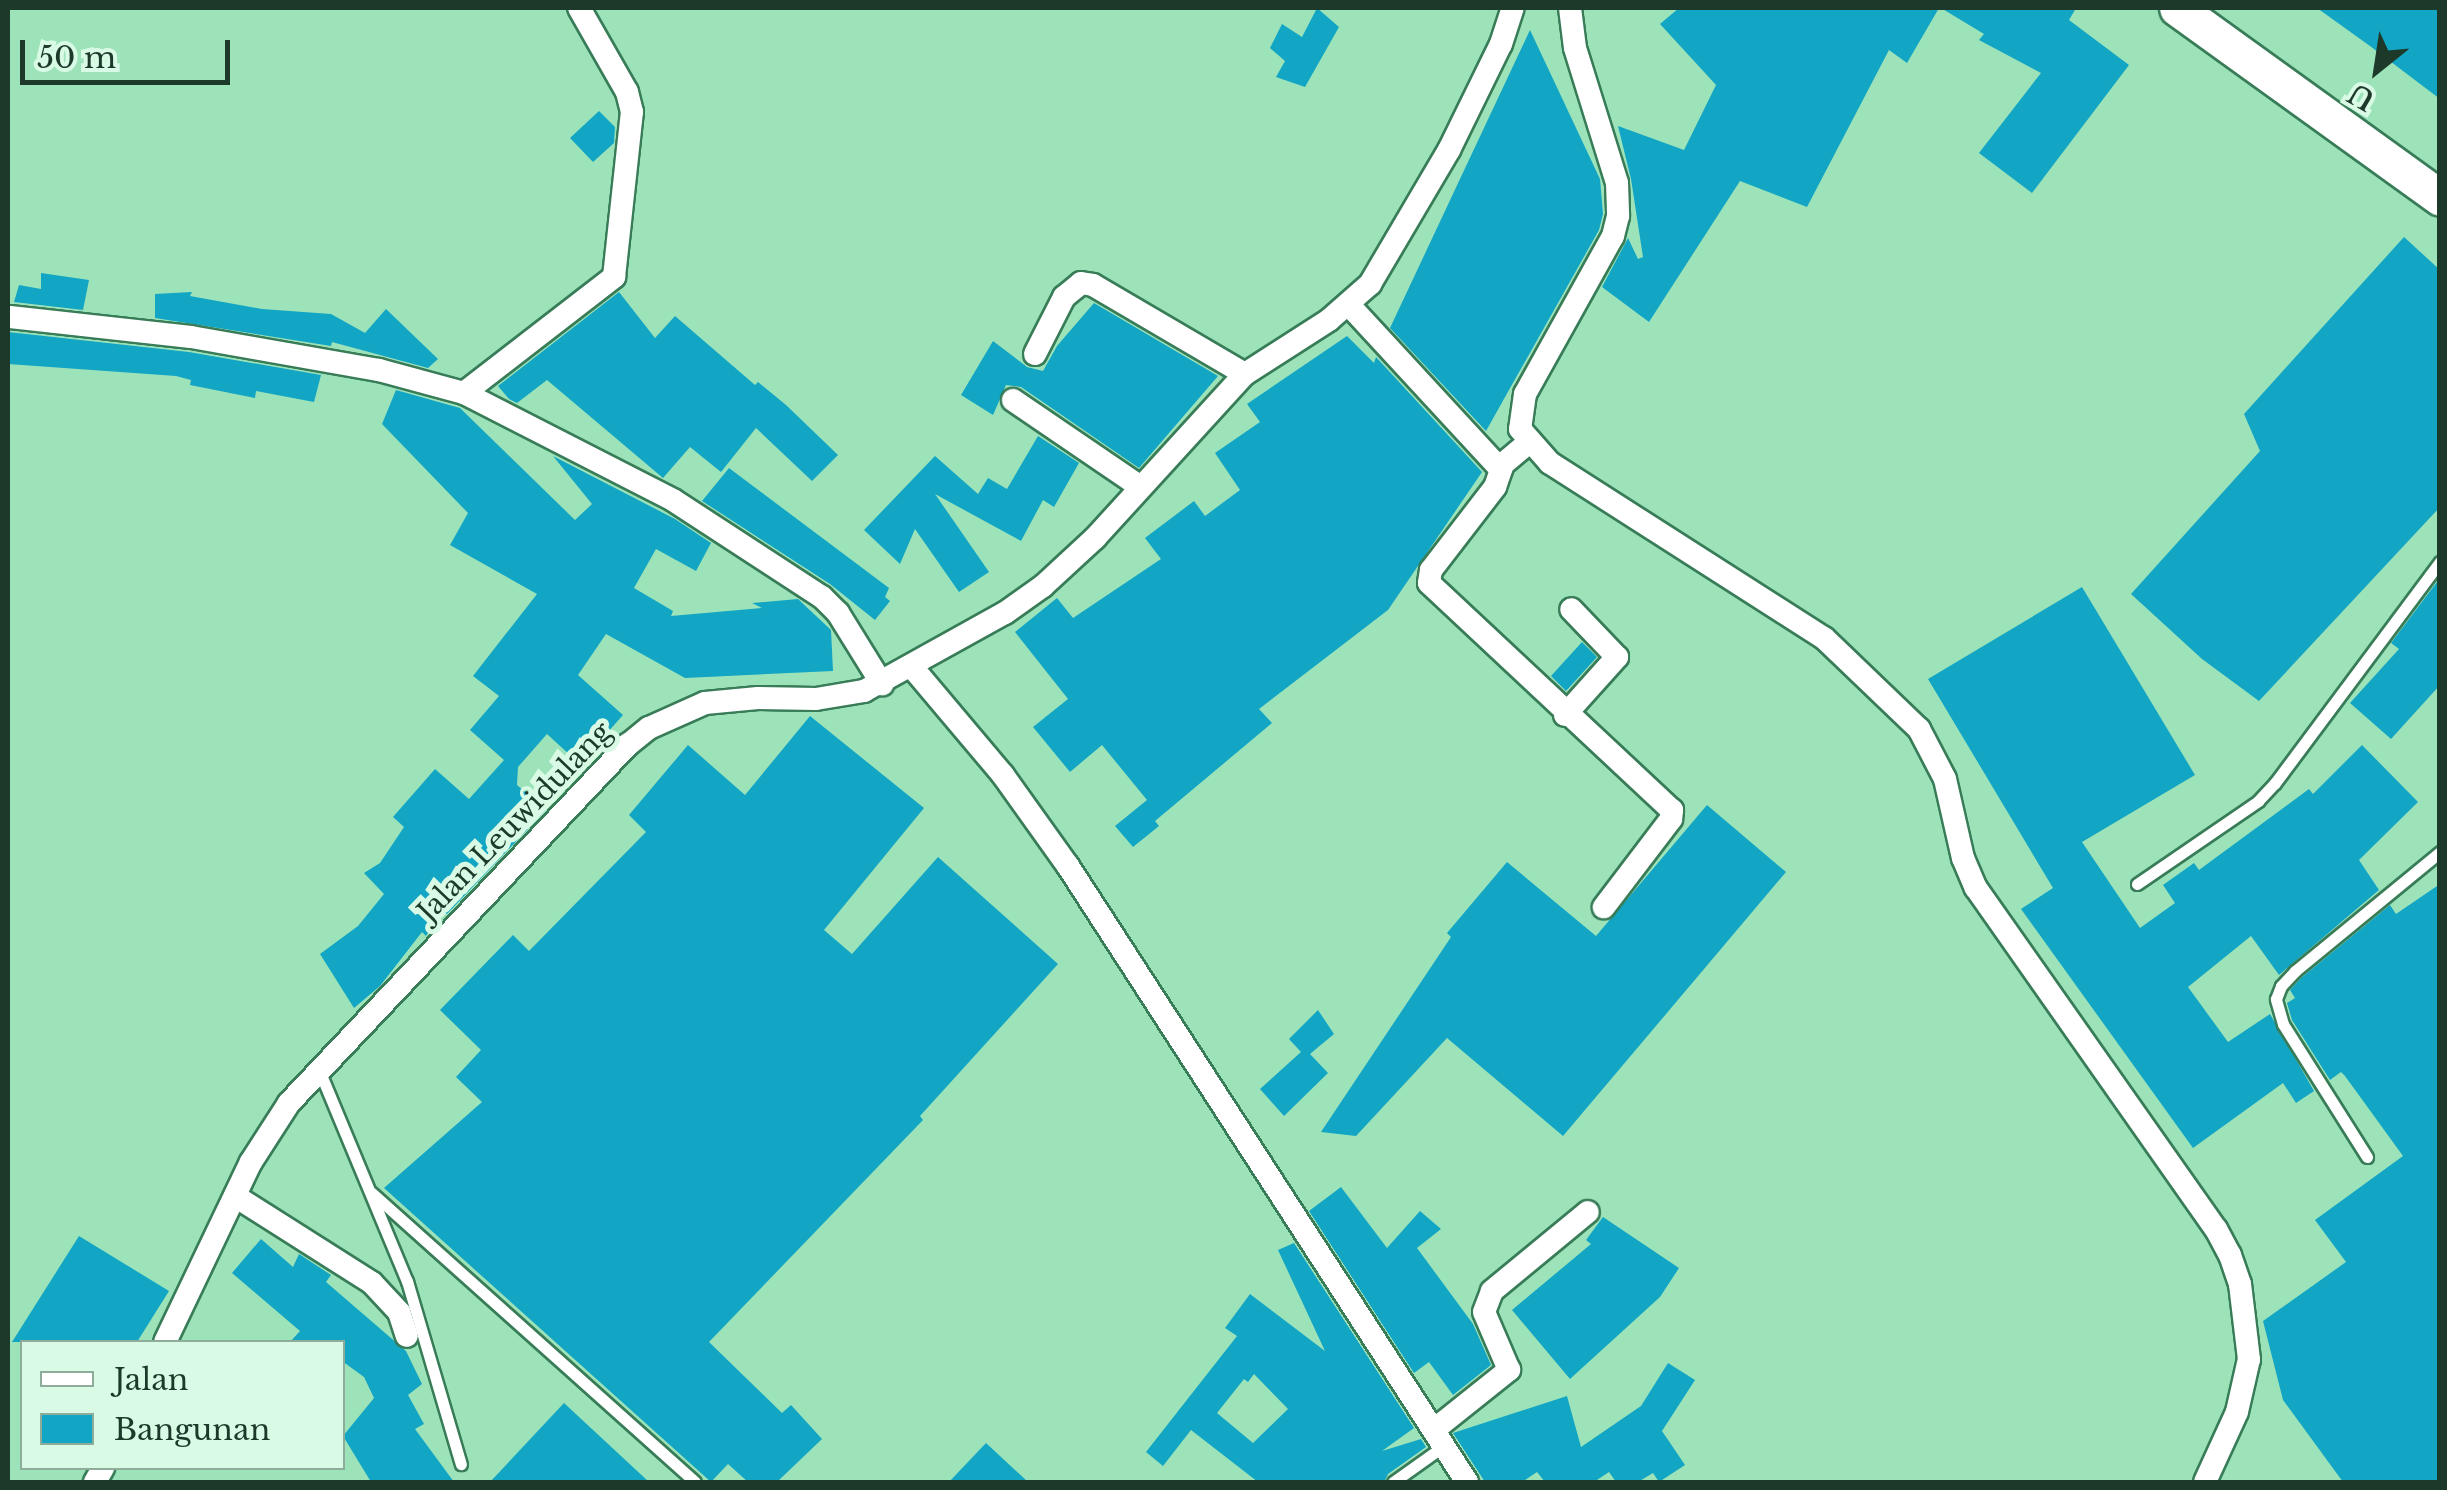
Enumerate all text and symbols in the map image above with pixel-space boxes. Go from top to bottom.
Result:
scale bar [25,20,235,82]
north arrow [2327,20,2427,120]
text: 50 m [37,39,116,76]
text: U [2342,75,2381,118]
street label: Jalan Leuwidulang [411,715,619,929]
legend [20,1340,345,1470]
text: Jalan [114,1361,189,1398]
text: Bangunan [114,1411,270,1448]

